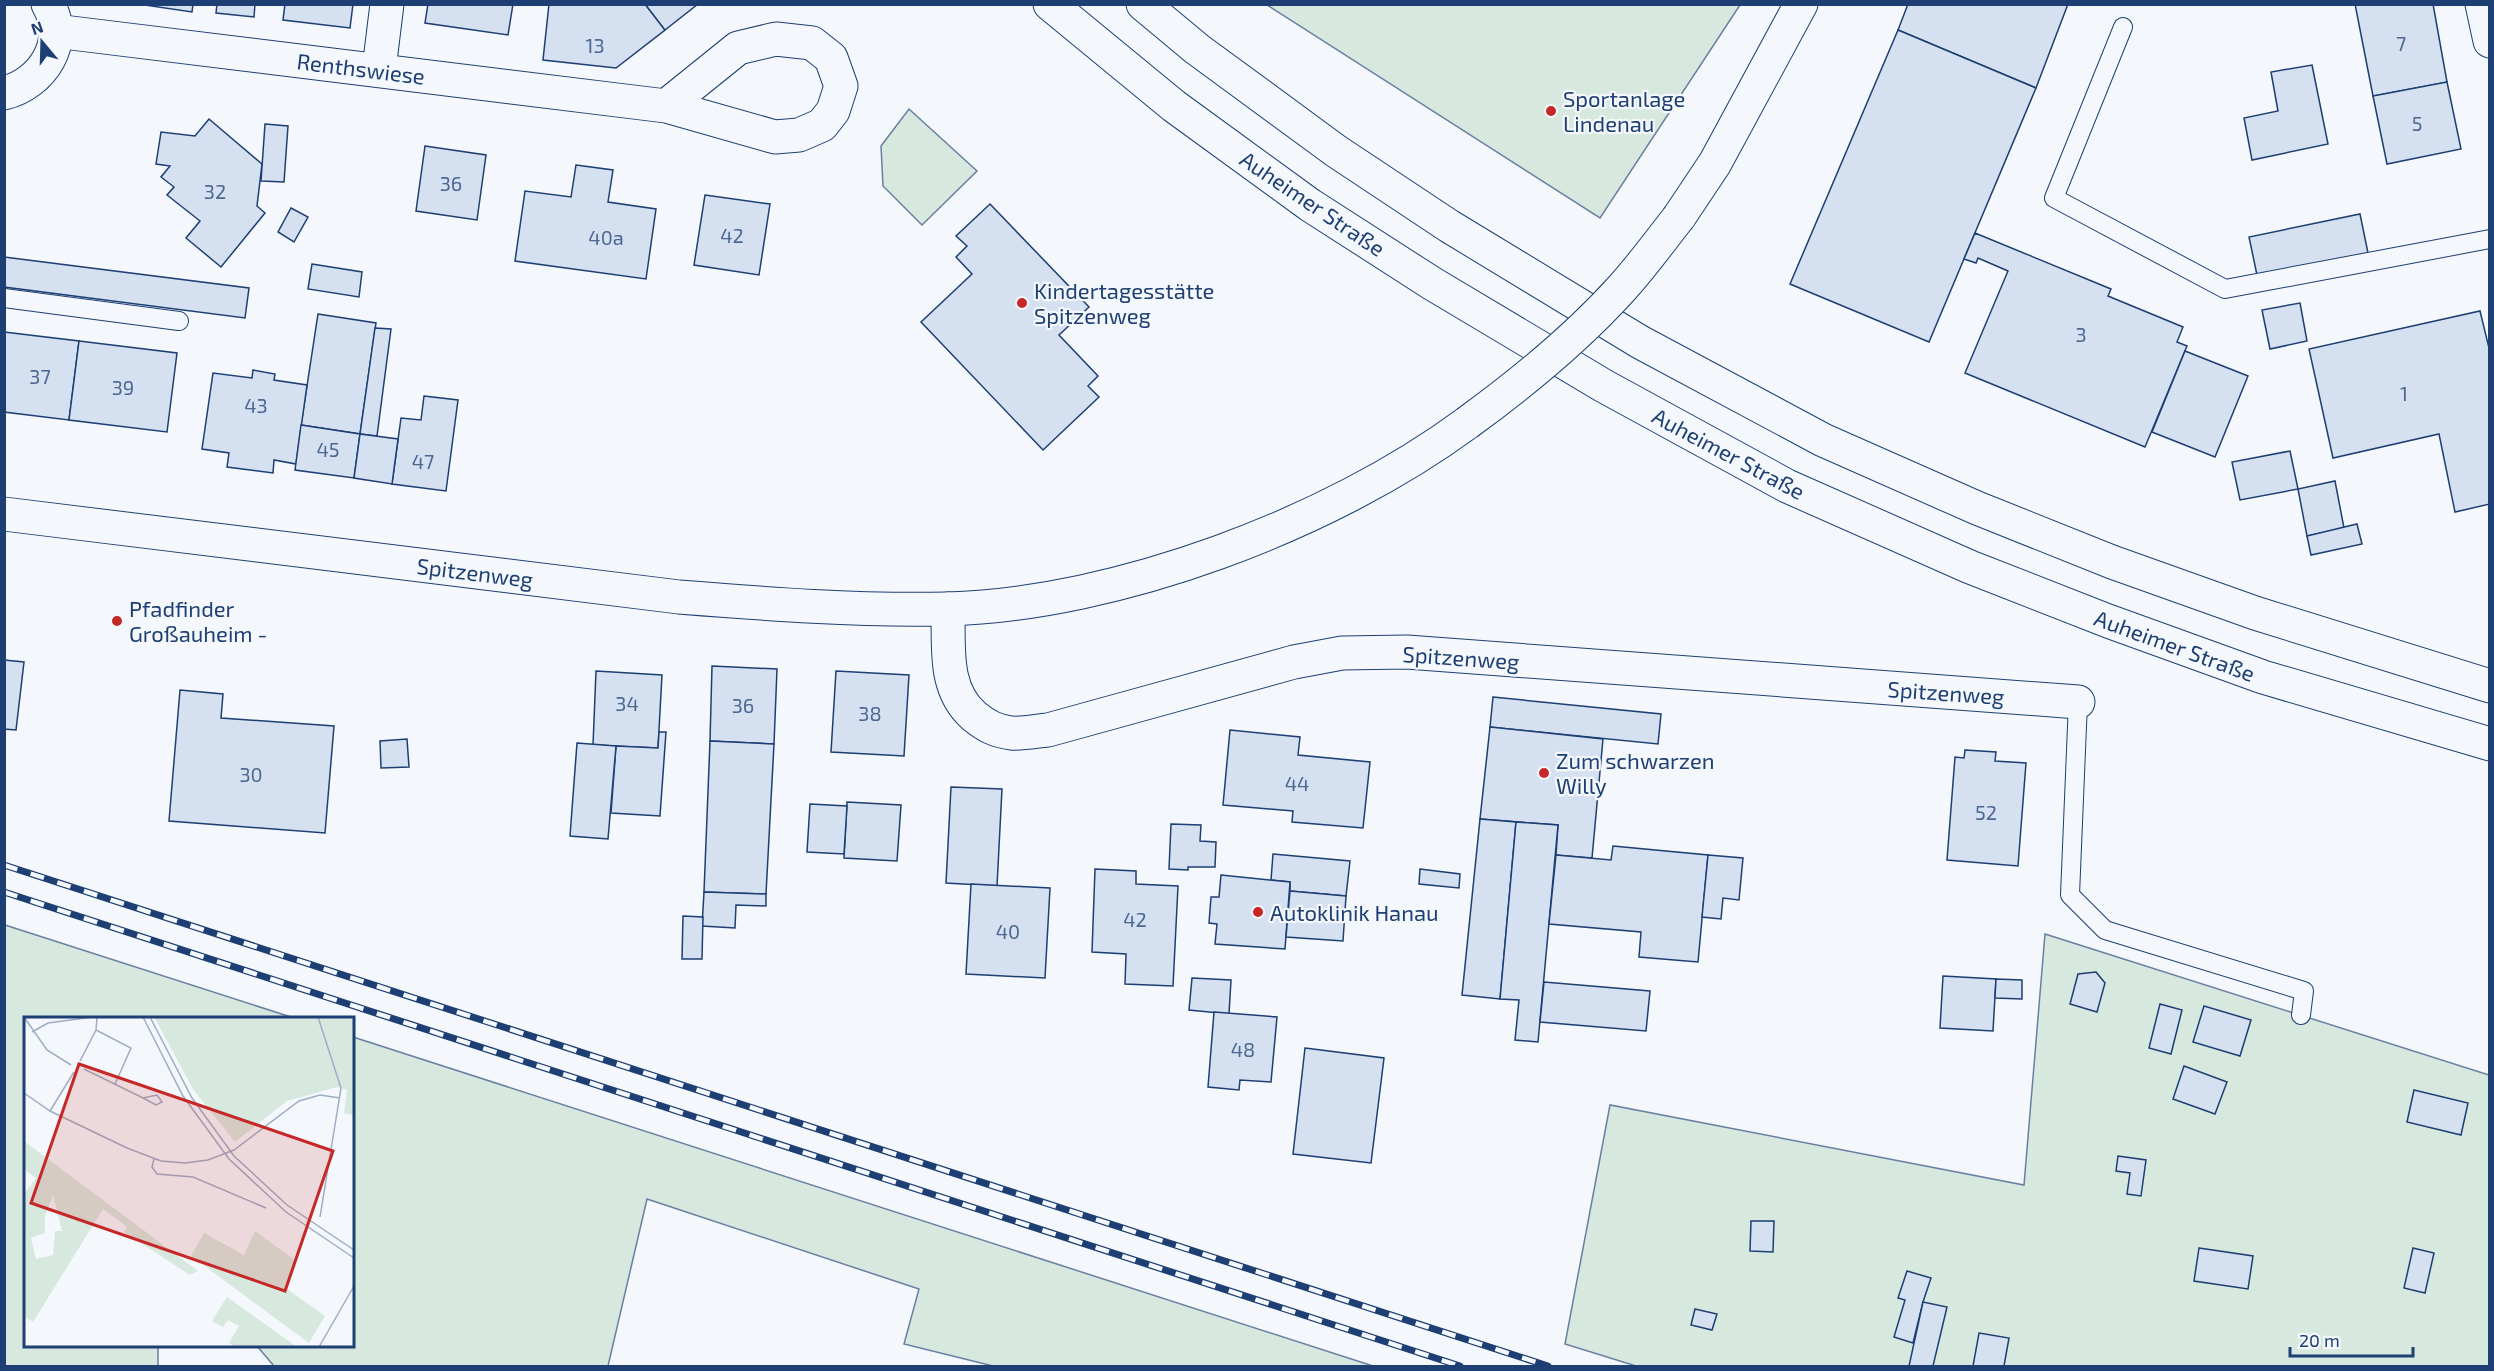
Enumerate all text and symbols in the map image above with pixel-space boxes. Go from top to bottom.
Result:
north arrow [12,12,72,72]
text: N [28,16,46,38]
house number: 7 [2396,31,2406,55]
house number: 13 [585,33,605,57]
street label: Renthswiese [295,47,427,89]
place label: Sportanlage Lindenau [1563,85,1685,136]
marker: Sportanlage Lindenau [1544,104,1558,118]
house number: 5 [2412,111,2422,135]
street label: Auheimer Straße [1236,145,1390,261]
house number: 36 [440,171,462,195]
house number: 32 [204,179,226,203]
house number: 42 [720,223,744,247]
house number: 40a [588,225,624,249]
place label: Kindertagesstätte Spitzenweg [1034,277,1214,328]
marker: Kindertagesstätte Spitzenweg [1015,296,1029,310]
house number: 3 [2075,322,2087,346]
house number: 37 [29,364,51,388]
house number: 39 [112,375,134,399]
house number: 1 [2400,381,2408,405]
house number: 43 [244,393,268,417]
street label: Auheimer Straße [1648,402,1810,504]
house number: 45 [316,437,340,461]
house number: 47 [412,449,434,473]
street label: Spitzenweg [415,552,535,592]
place label: Pfadfinder Großauheim - [129,595,267,646]
street label: Auheimer Straße [2091,604,2259,686]
marker: Pfadfinder Großauheim - [110,614,124,628]
street label: Spitzenweg [1402,640,1520,674]
street label: Spitzenweg [1887,675,2005,709]
house number: 34 [615,691,639,715]
house number: 36 [732,693,754,717]
house number: 38 [858,701,882,725]
place label: Zum schwarzen Willy [1556,747,1715,798]
house number: 30 [239,762,263,786]
marker: Zum schwarzen Willy [1537,766,1551,780]
house number: 44 [1285,771,1309,795]
house number: 52 [1975,800,1997,824]
place label: Autoklinik Hanau [1270,899,1439,925]
marker: Autoklinik Hanau [1251,905,1265,919]
house number: 42 [1123,907,1147,931]
house number: 40 [996,919,1020,943]
inset map [24,1017,354,1347]
house number: 48 [1231,1037,1255,1061]
scale bar [2290,1320,2413,1358]
text: 20 m [2299,1329,2340,1351]

